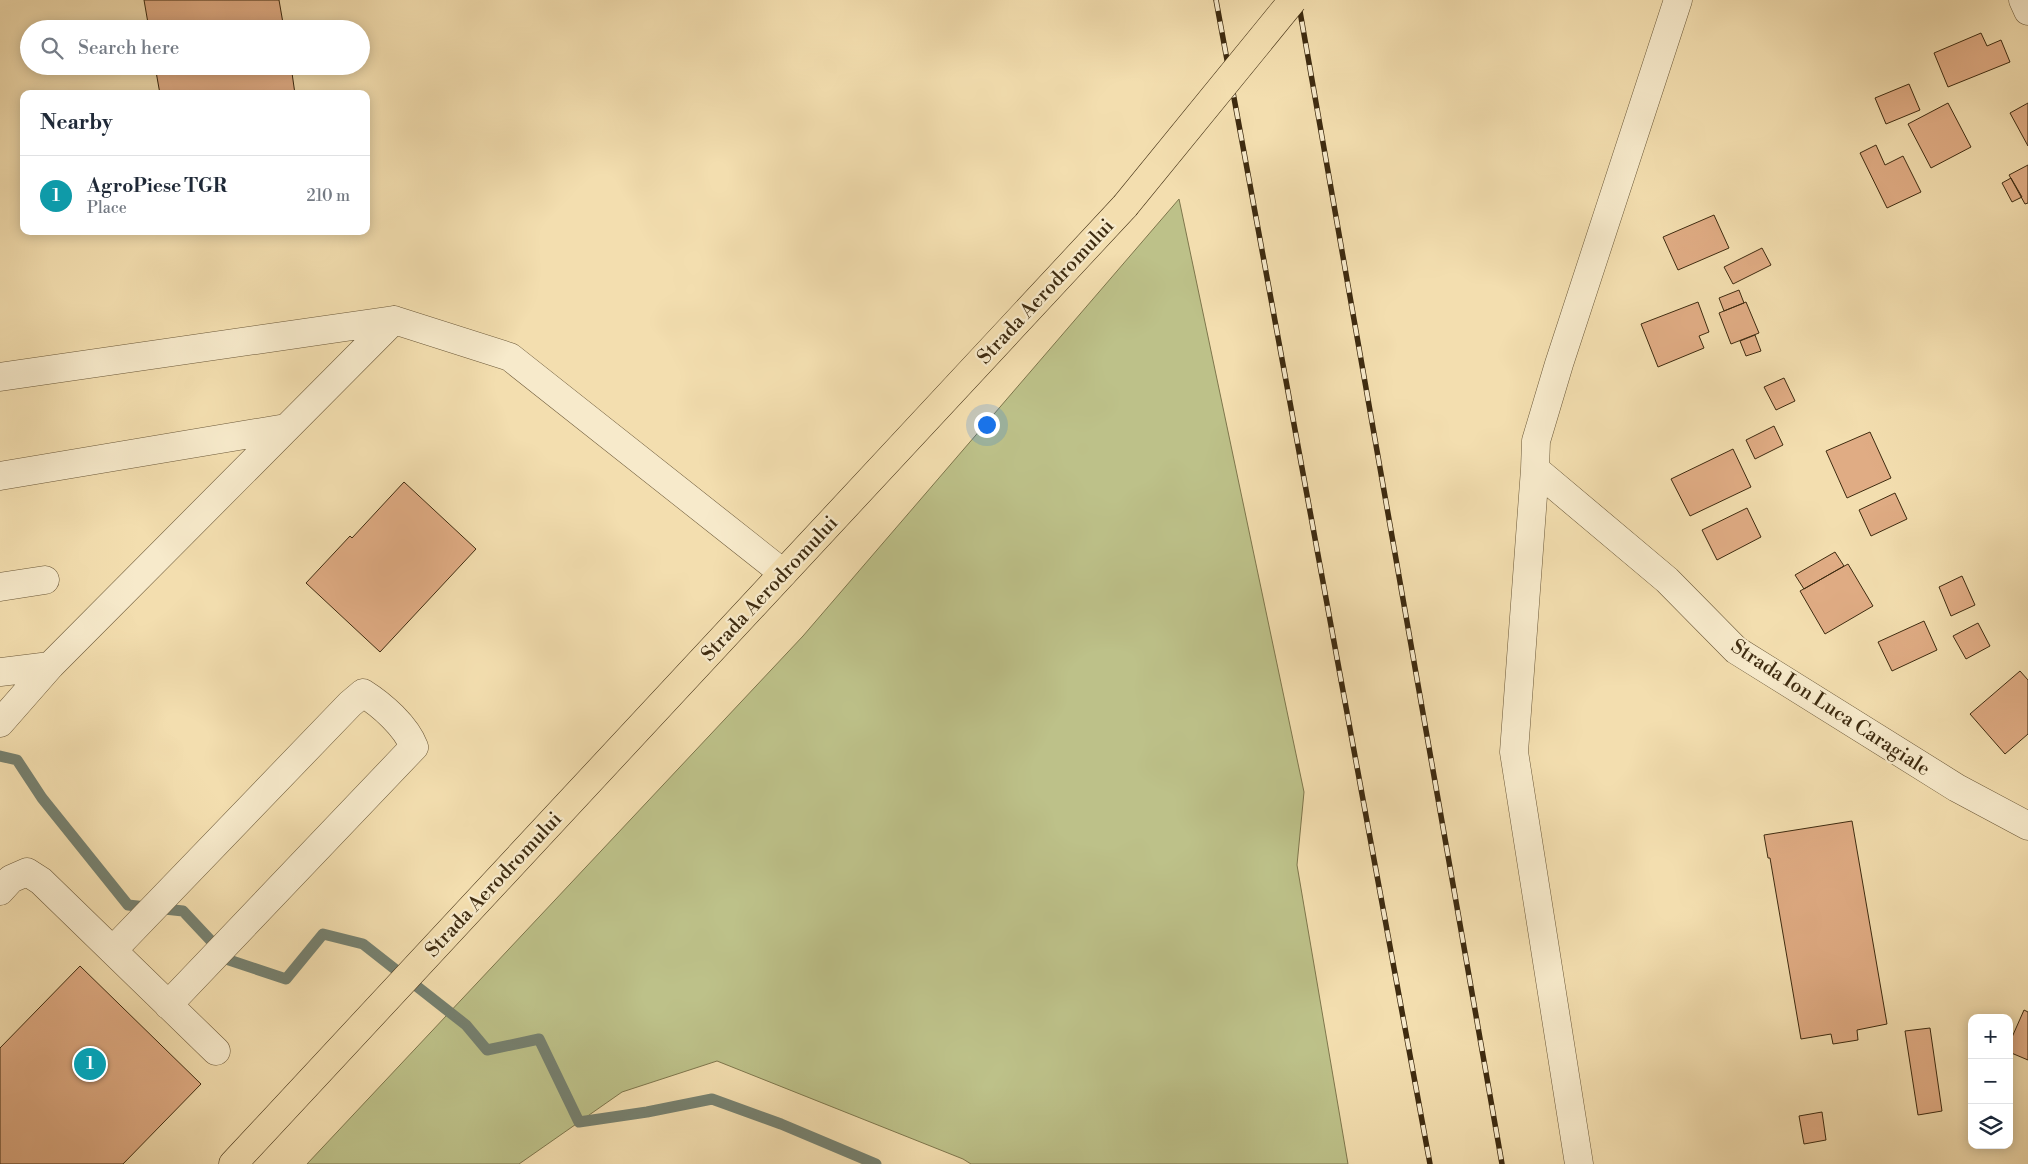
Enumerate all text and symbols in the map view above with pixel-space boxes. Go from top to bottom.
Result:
search box [20,20,370,75]
icon: search [38,34,66,62]
text: Search here [78,36,179,60]
text: Nearby [40,110,113,136]
text: AgroPiese TGR [87,174,227,198]
text: 1 [52,186,60,206]
text: 210 m [306,186,350,206]
text: Place [87,198,127,218]
street label: Strada Aerodromului [972,214,1120,370]
your location [974,412,1000,438]
street label: Strada Aerodromului [696,511,844,667]
street label: Strada Ion Luca Caragiale [1726,635,1934,782]
street label: Strada Aerodromului [420,807,568,963]
map controls [1968,1014,2013,1149]
button: + [1968,1014,2013,1059]
pin: 1 [74,1045,106,1083]
button: − [1968,1059,2013,1104]
button: layers [1968,1104,2013,1149]

